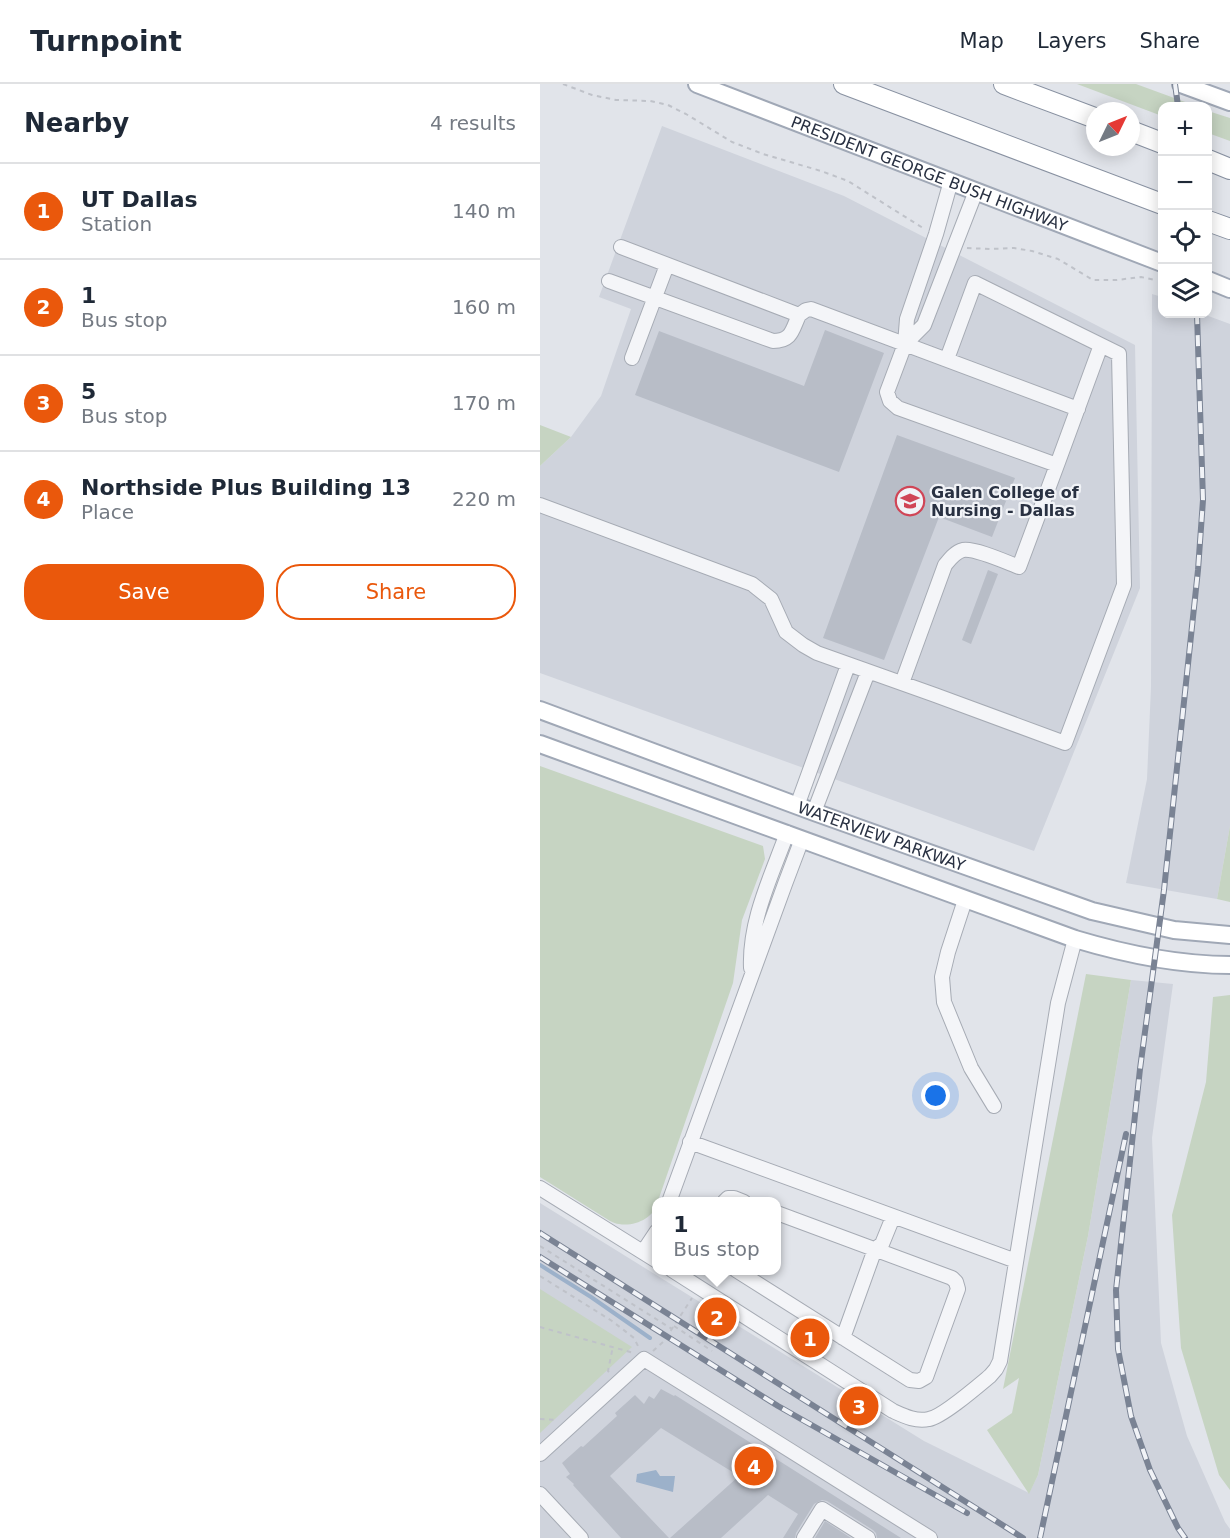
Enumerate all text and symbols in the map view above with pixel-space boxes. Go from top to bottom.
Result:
text: Turnpoint [30,25,182,58]
text: Map [960,29,1004,53]
text: Layers [1037,29,1106,53]
text: Share [1139,29,1200,53]
north arrow [1086,102,1140,156]
map controls [1158,102,1212,318]
button: + [1158,102,1212,156]
text: Nearby [24,108,129,138]
text: 4 results [430,111,516,135]
street label: PRESIDENT GEORGE BUSH HIGHWAY [789,112,1070,235]
button: − [1158,156,1212,210]
text: UT Dallas [81,187,198,212]
text: 1 [37,199,50,223]
text: 140 m [452,199,516,223]
button: locate [1158,210,1212,264]
text: Station [81,212,152,236]
button: layers [1158,264,1212,318]
text: 1 [81,283,96,308]
text: 2 [37,295,50,319]
text: 160 m [452,295,516,319]
text: Bus stop [81,308,167,332]
text: 5 [81,379,96,404]
text: 3 [37,391,50,415]
text: 170 m [452,391,516,415]
text: Bus stop [81,404,167,428]
text: Northside Plus Building 13 [81,475,411,500]
place label: Galen College of Nursing - Dallas [931,483,1080,520]
school or university icon: Galen College of Nursing - Dallas [894,485,926,517]
text: 4 [37,487,50,511]
text: 220 m [452,487,516,511]
text: Place [81,500,134,524]
button: Save [24,564,264,620]
button: Share [276,564,516,620]
street label: WATERVIEW PARKWAY [795,797,968,875]
your location [921,1081,950,1110]
popup [652,1197,781,1275]
text: 1 [673,1212,689,1237]
text: Bus stop [673,1237,760,1261]
pin: 2 [698,1294,736,1340]
pin: 1 [790,1316,830,1360]
pin: 3 [840,1384,878,1428]
pin: 4 [734,1444,774,1488]

